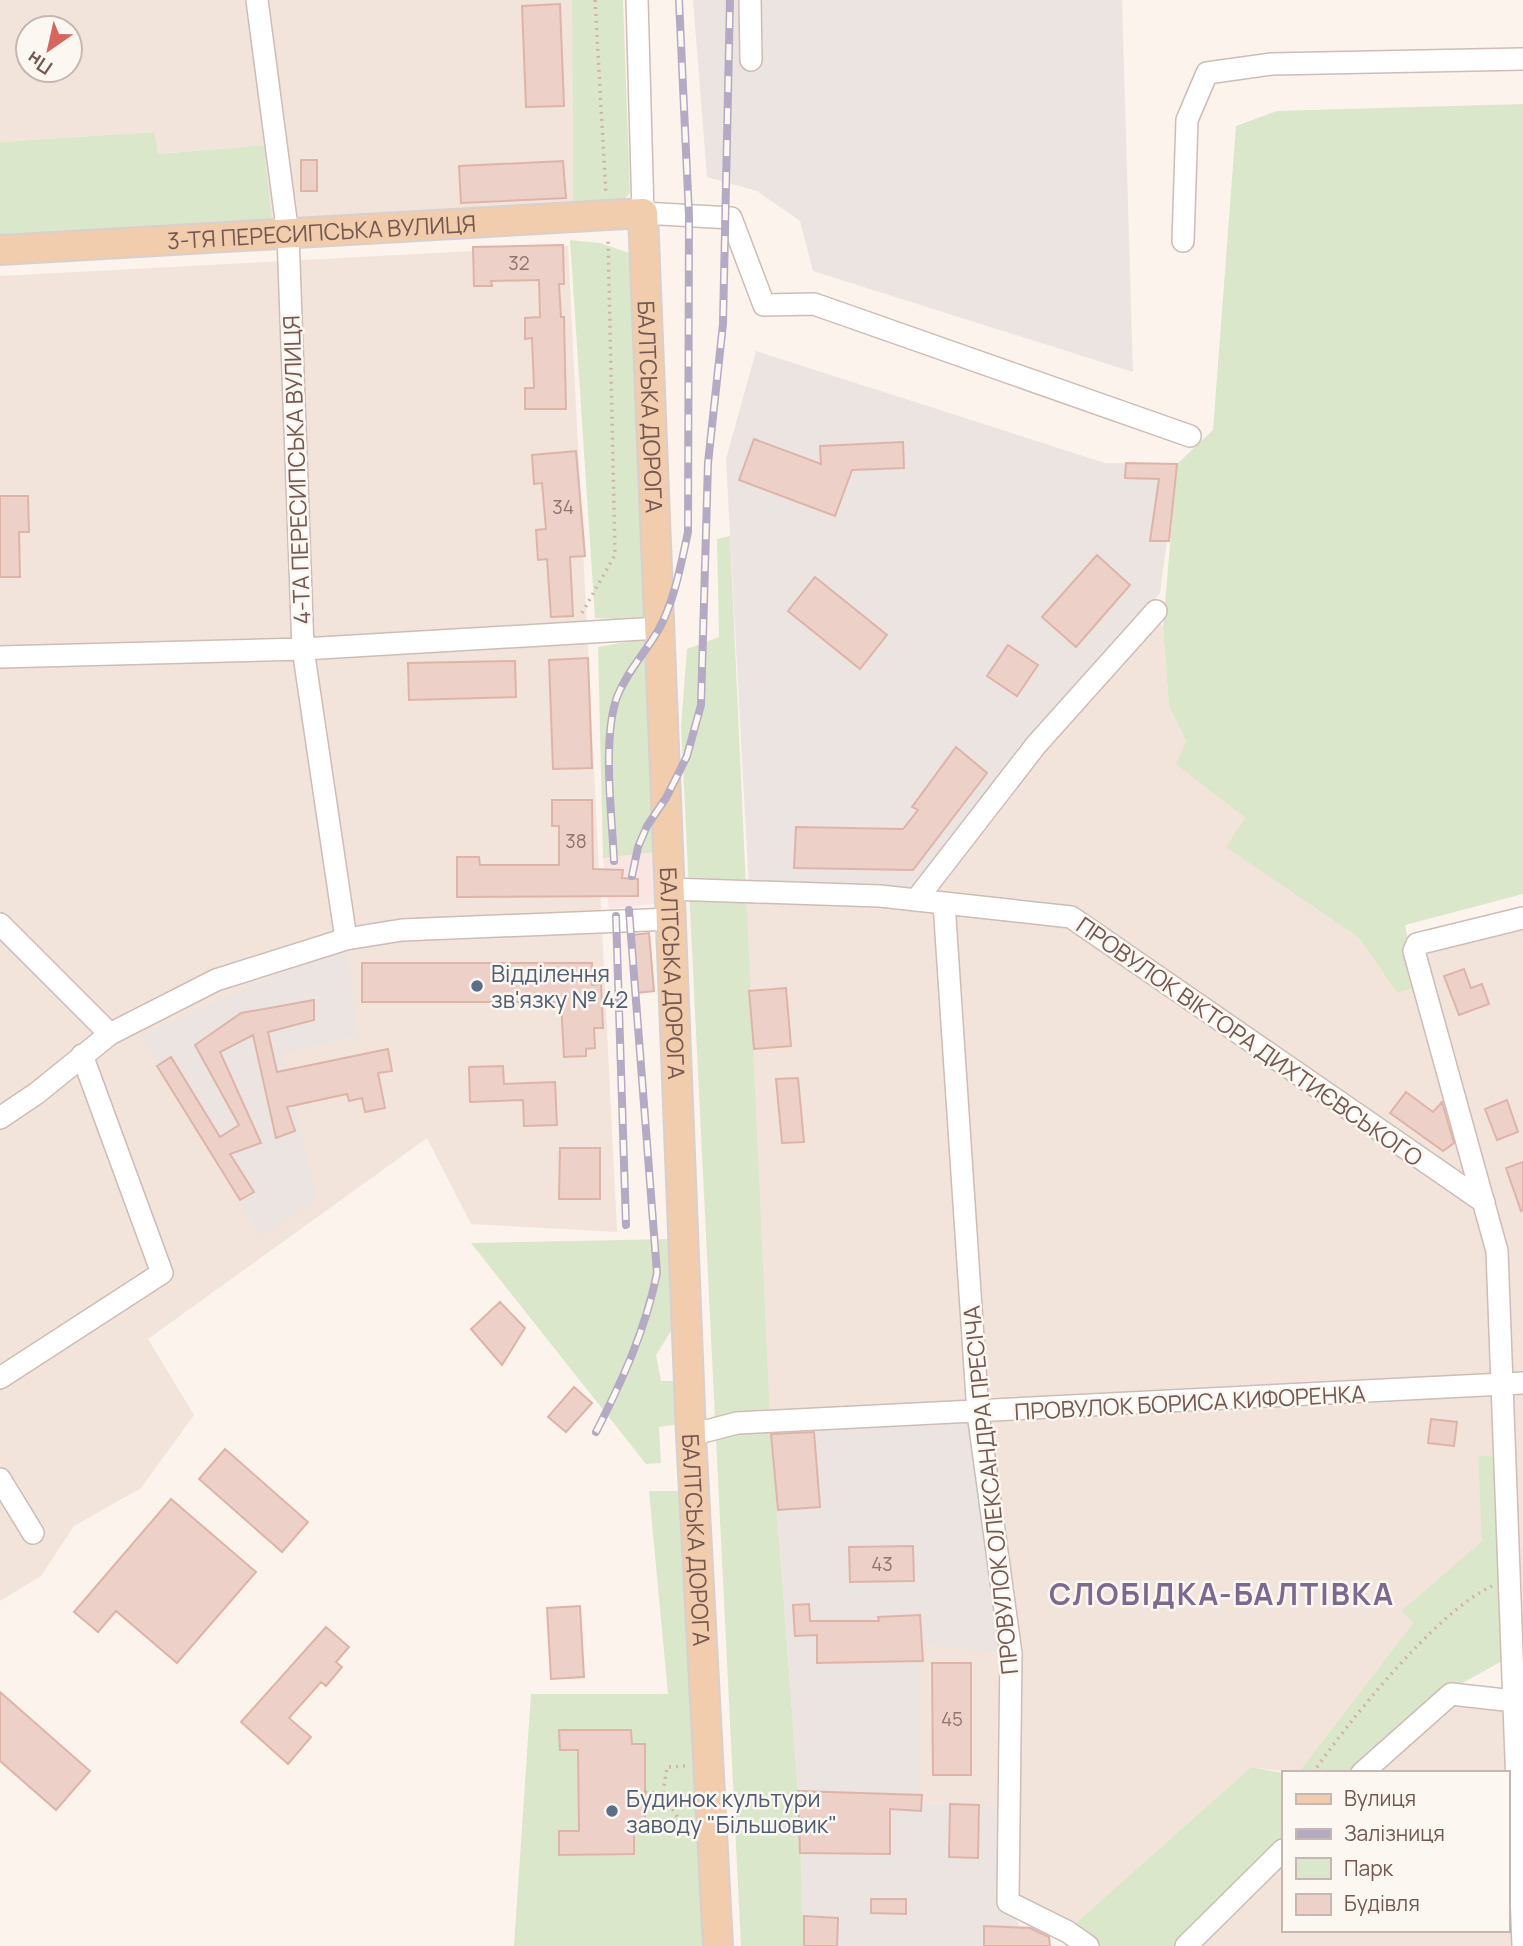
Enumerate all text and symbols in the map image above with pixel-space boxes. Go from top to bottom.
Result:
north arrow [14,14,84,84]
text: Пн [22,45,57,81]
street label: 3-ТЯ ПЕРЕСИПСЬКА ВУЛИЦЯ [166,207,477,256]
house number: 32 [508,250,530,276]
street label: БАЛТСЬКА ДОРОГА [630,300,671,514]
street label: 4-ТА ПЕРЕСИПСЬКА ВУЛИЦЯ [275,315,317,625]
house number: 34 [552,494,574,520]
house number: 38 [565,828,587,854]
street label: БАЛТСЬКА ДОРОГА [653,867,693,1081]
street label: ПРОВУЛОК ВІКТОРА ДИХТИЄВСЬКОГО [1071,909,1429,1173]
place label: Відділення зв'язку № 42 [491,957,628,1015]
marker: Відділення зв'язку № 42 [469,978,485,994]
street label: ПРОВУЛОК ОЛЕКСАНДРА ПРЕСІЧА [955,1304,1025,1676]
street label: ПРОВУЛОК БОРИСА КИФОРЕНКА [1014,1377,1367,1427]
street label: БАЛТСЬКА ДОРОГА [675,1433,718,1647]
house number: 43 [871,1551,893,1577]
district label: СЛОБІДКА-БАЛТІВКА [1049,1573,1395,1614]
house number: 45 [941,1706,963,1732]
legend [1282,1771,1509,1932]
place label: Будинок культури заводу "Більшовик" [626,1782,837,1840]
text: Вулиця [1344,1784,1416,1812]
marker: Будинок культури заводу "Більшовик" [604,1803,620,1819]
text: Залізниця [1344,1819,1445,1847]
text: Парк [1344,1854,1394,1882]
text: Будівля [1344,1889,1420,1917]

